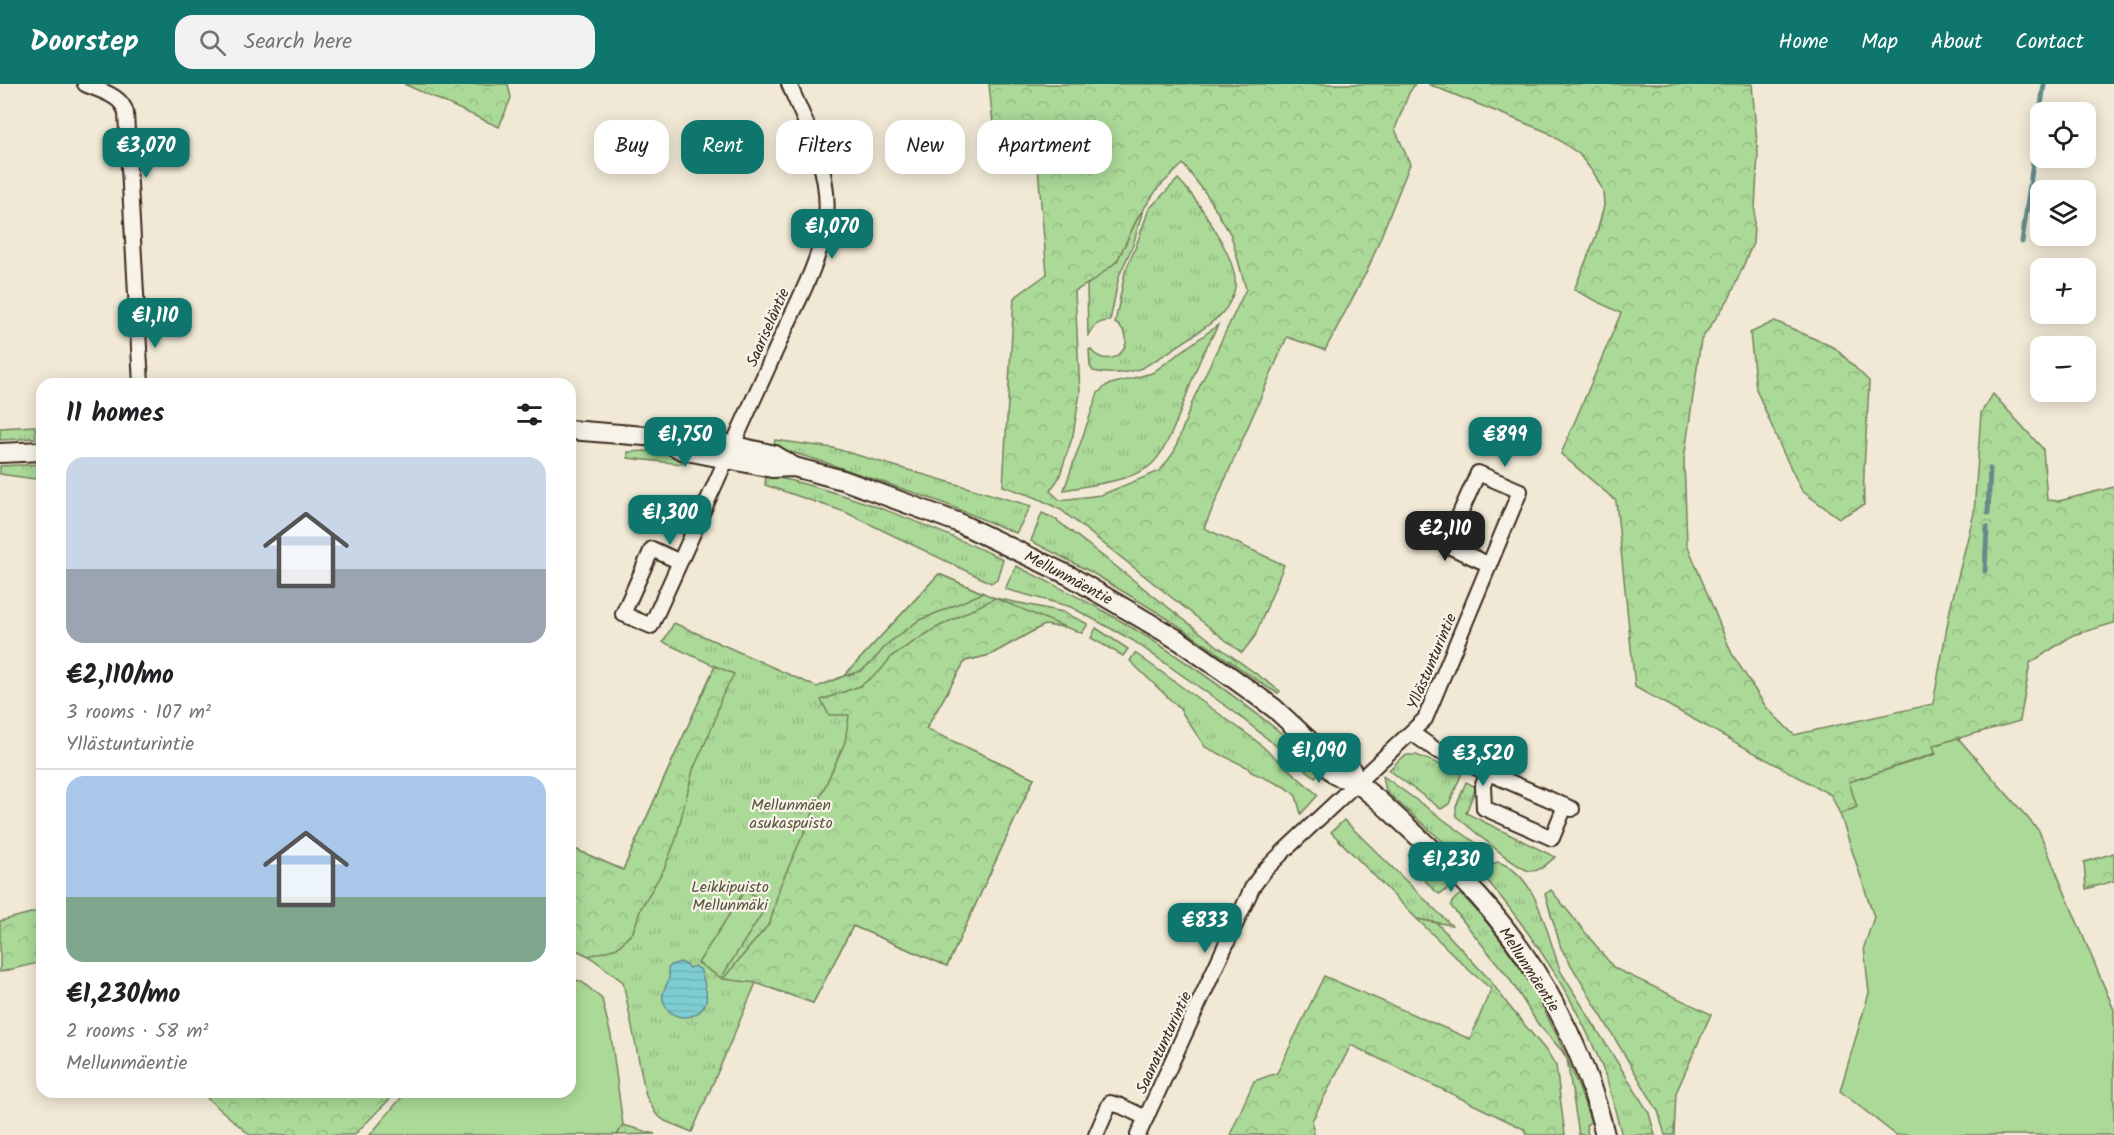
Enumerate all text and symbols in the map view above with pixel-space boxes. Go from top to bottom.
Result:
search box [175,15,595,69]
text: Doorstep [30,20,139,65]
text: Search here [244,25,352,60]
icon: search [196,26,229,59]
text: Home [1779,26,1828,59]
text: Map [1861,26,1898,59]
text: About [1931,26,1982,59]
text: Contact [2015,26,2084,59]
map controls [2030,102,2096,402]
button: locate [2030,102,2096,168]
chip: Buy [594,120,669,174]
chip: Rent [681,120,764,174]
chip: Filters [776,120,873,174]
chip: New [885,120,965,174]
chip: Apartment [977,120,1112,174]
pin: €3,070 [97,128,195,179]
text: €3,070 [117,131,175,163]
button: layers [2030,180,2096,246]
pin: €1,070 [783,209,881,260]
text: €1,070 [805,212,859,244]
button: + [2030,258,2096,324]
street label: Saariseläntie [740,284,797,371]
pin: €1,110 [106,298,204,349]
text: €1,110 [132,301,178,333]
button: − [2030,336,2096,402]
text: 11 homes [66,393,164,435]
icon: filters [513,398,546,431]
pin: €1,750 [636,417,734,468]
pin: €899 [1469,417,1541,468]
text: €1,750 [658,420,712,452]
text: €899 [1483,420,1527,452]
pin: €1,300 [621,495,719,546]
icon: home [252,496,360,604]
text: €1,300 [642,498,698,530]
pin: €2,110 [1396,511,1494,562]
text: €2,110 [1419,514,1471,546]
street label: Mellunmäentie [1020,544,1117,612]
street label: Yllästunturintie [1401,610,1464,714]
text: €2,110/mo [66,655,174,697]
text: 3 rooms · 107 m² [66,697,211,729]
text: Yllästunturintie [66,729,194,761]
pin: €1,090 [1270,733,1368,784]
text: €1,090 [1292,736,1346,768]
pin: €3,520 [1434,736,1532,787]
text: €3,520 [1453,739,1513,771]
park label: Mellunmäen asukaspuisto [749,793,833,836]
icon: home [252,815,360,923]
pin: €1,230 [1402,842,1500,893]
text: €1,230 [1423,845,1479,877]
park label: Leikkipuisto Mellunmäki [691,875,769,918]
pin: €833 [1169,903,1241,954]
text: €833 [1182,906,1228,938]
street label: Mellunmäentie [1492,922,1566,1017]
text: €1,230/mo [66,974,180,1016]
street label: Saanatunturintie [1130,987,1199,1098]
text: 2 rooms · 58 m² [66,1016,208,1048]
text: Mellunmäentie [66,1048,187,1080]

